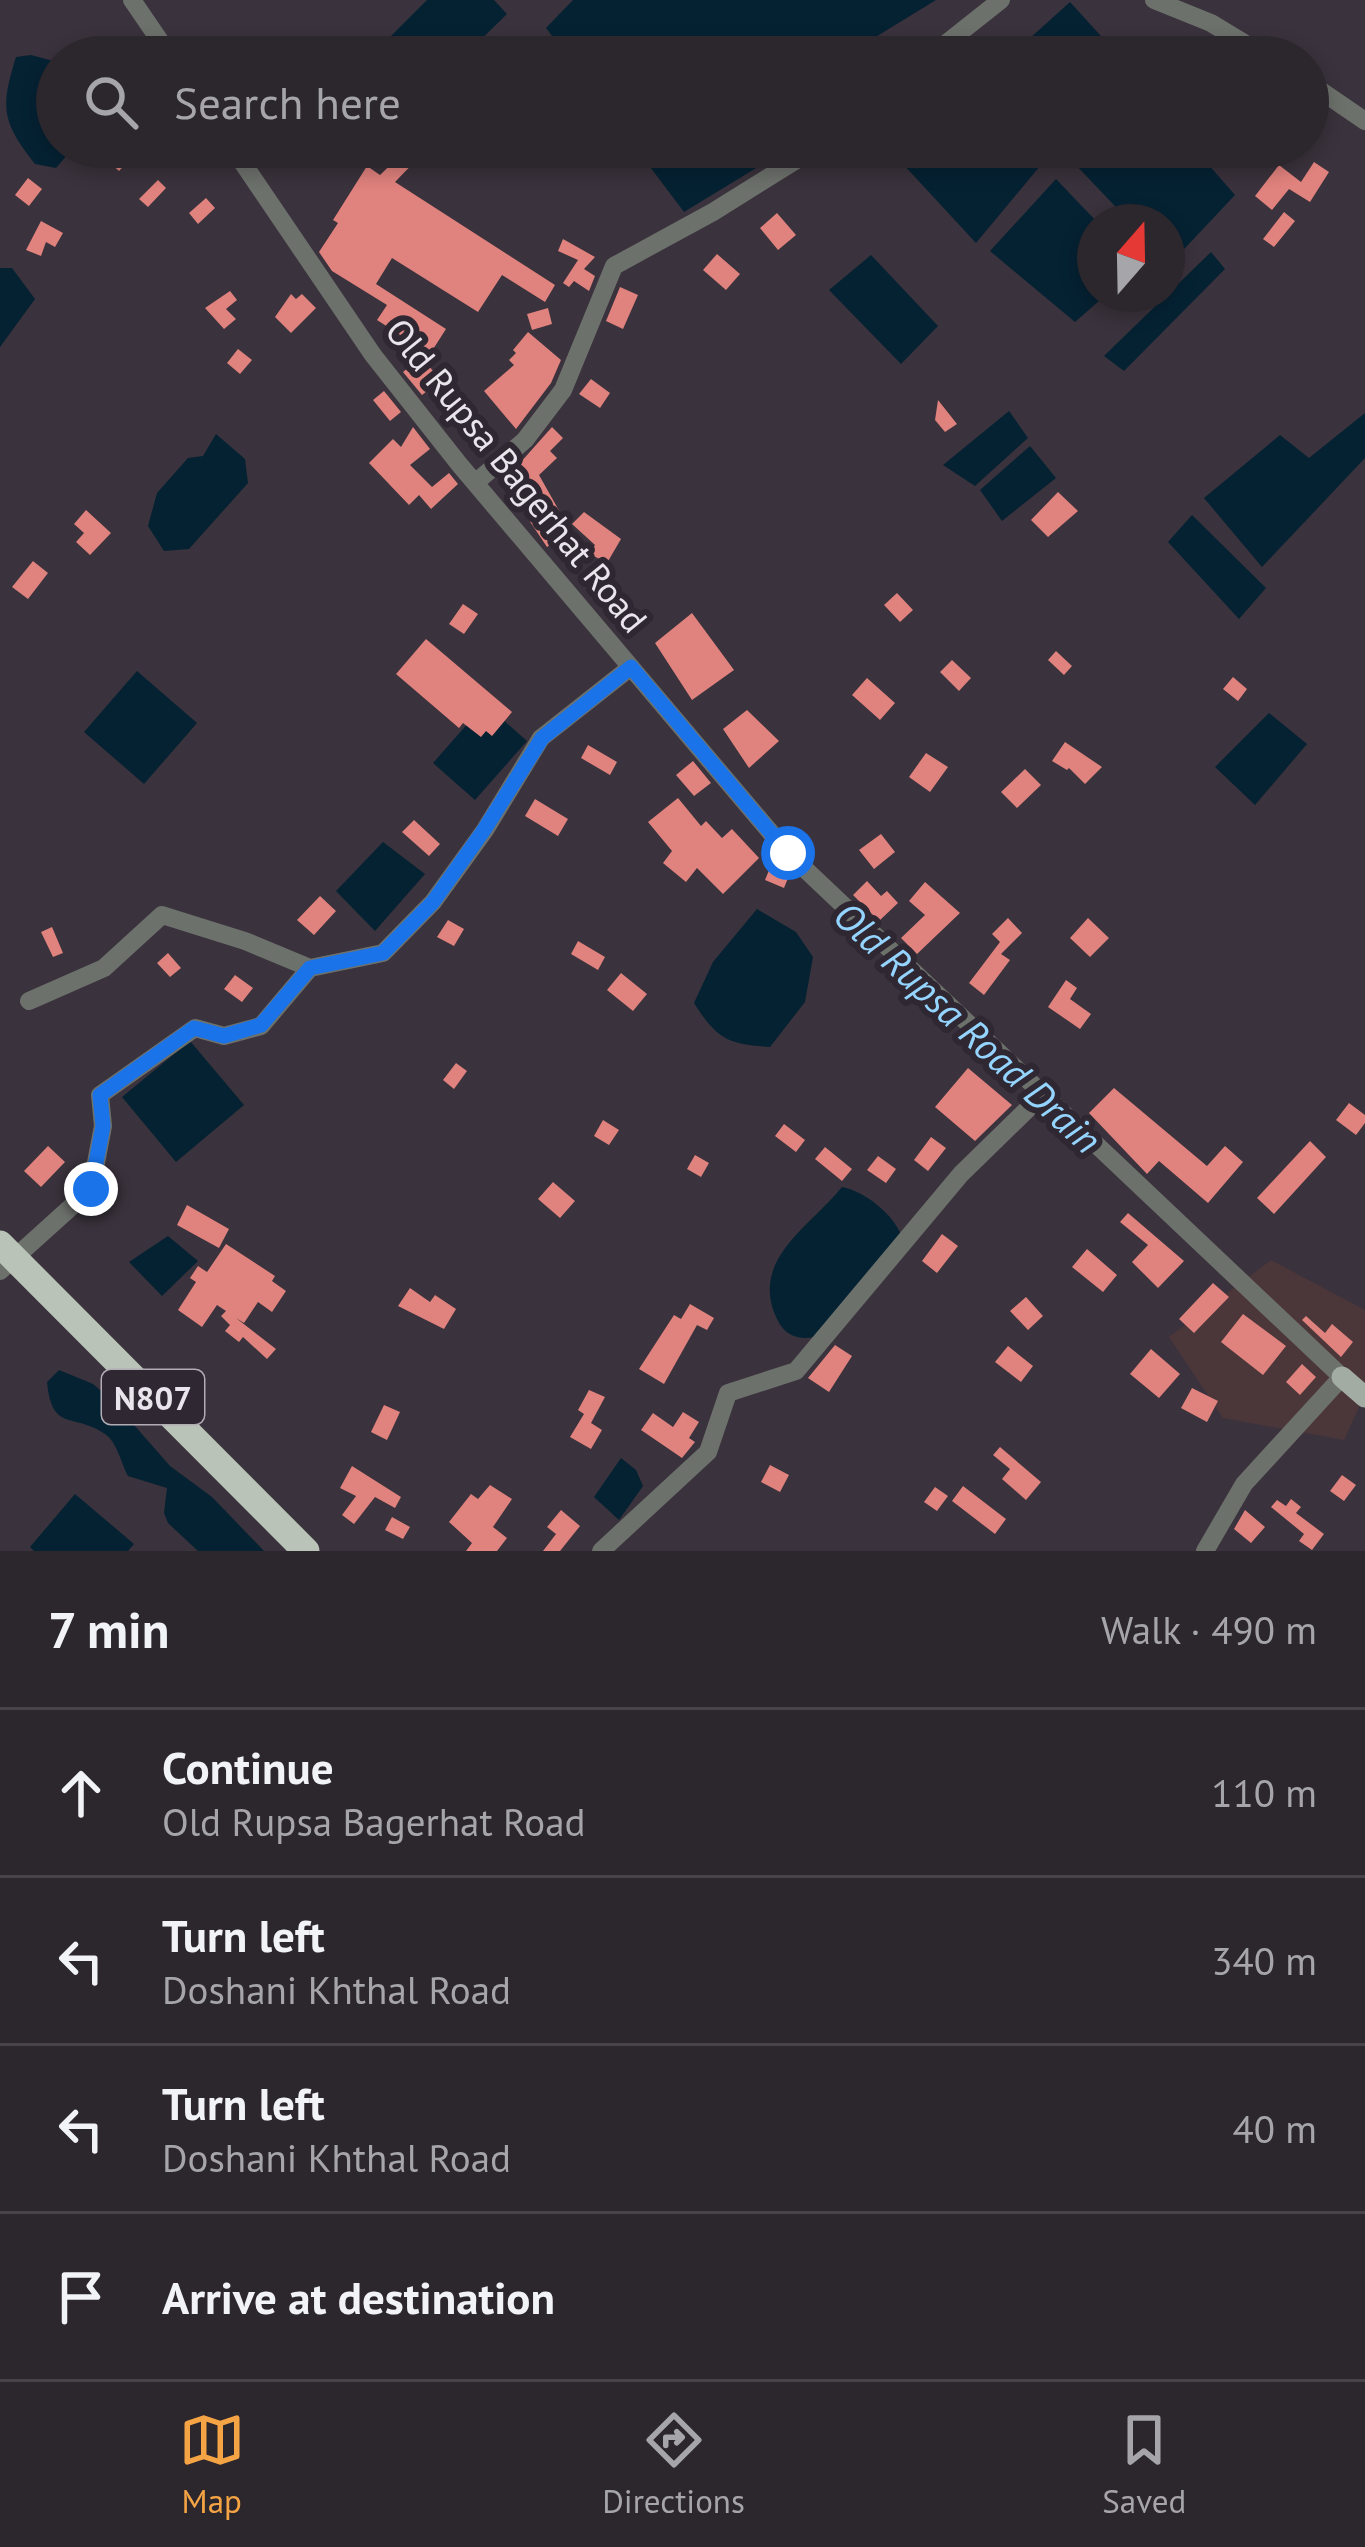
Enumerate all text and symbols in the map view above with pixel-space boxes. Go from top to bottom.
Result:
search box [36,36,1329,168]
icon: search [78,69,144,135]
text: Search here [174,73,401,131]
north arrow [1077,204,1185,312]
street label: Old Rupsa Bagerhat Road [376,308,658,642]
route start [761,826,815,880]
water label: Old Rupsa Road Drain [823,890,1113,1164]
route end [64,1162,118,1216]
road number: N807 [102,1370,204,1424]
text: 7 min [48,1596,170,1662]
text: Walk · 490 m [1101,1604,1317,1655]
text: Continue [162,1738,334,1796]
icon: ahead [48,1760,114,1826]
text: 110 m [1211,1767,1317,1818]
text: Old Rupsa Bagerhat Road [162,1796,586,1847]
text: Turn left [162,1906,325,1964]
icon: left [48,1928,114,1994]
text: 340 m [1211,1935,1317,1986]
text: Doshani Khthal Road [162,1964,511,2015]
text: Turn left [162,2074,325,2132]
icon: left [48,2096,114,2162]
text: 40 m [1232,2103,1317,2154]
text: Doshani Khthal Road [162,2132,511,2183]
icon: arrive [48,2264,114,2330]
text: Arrive at destination [162,2268,555,2326]
tab: Map [179,2407,245,2522]
tab: Directions [602,2407,745,2522]
tab: Saved [1102,2407,1186,2522]

